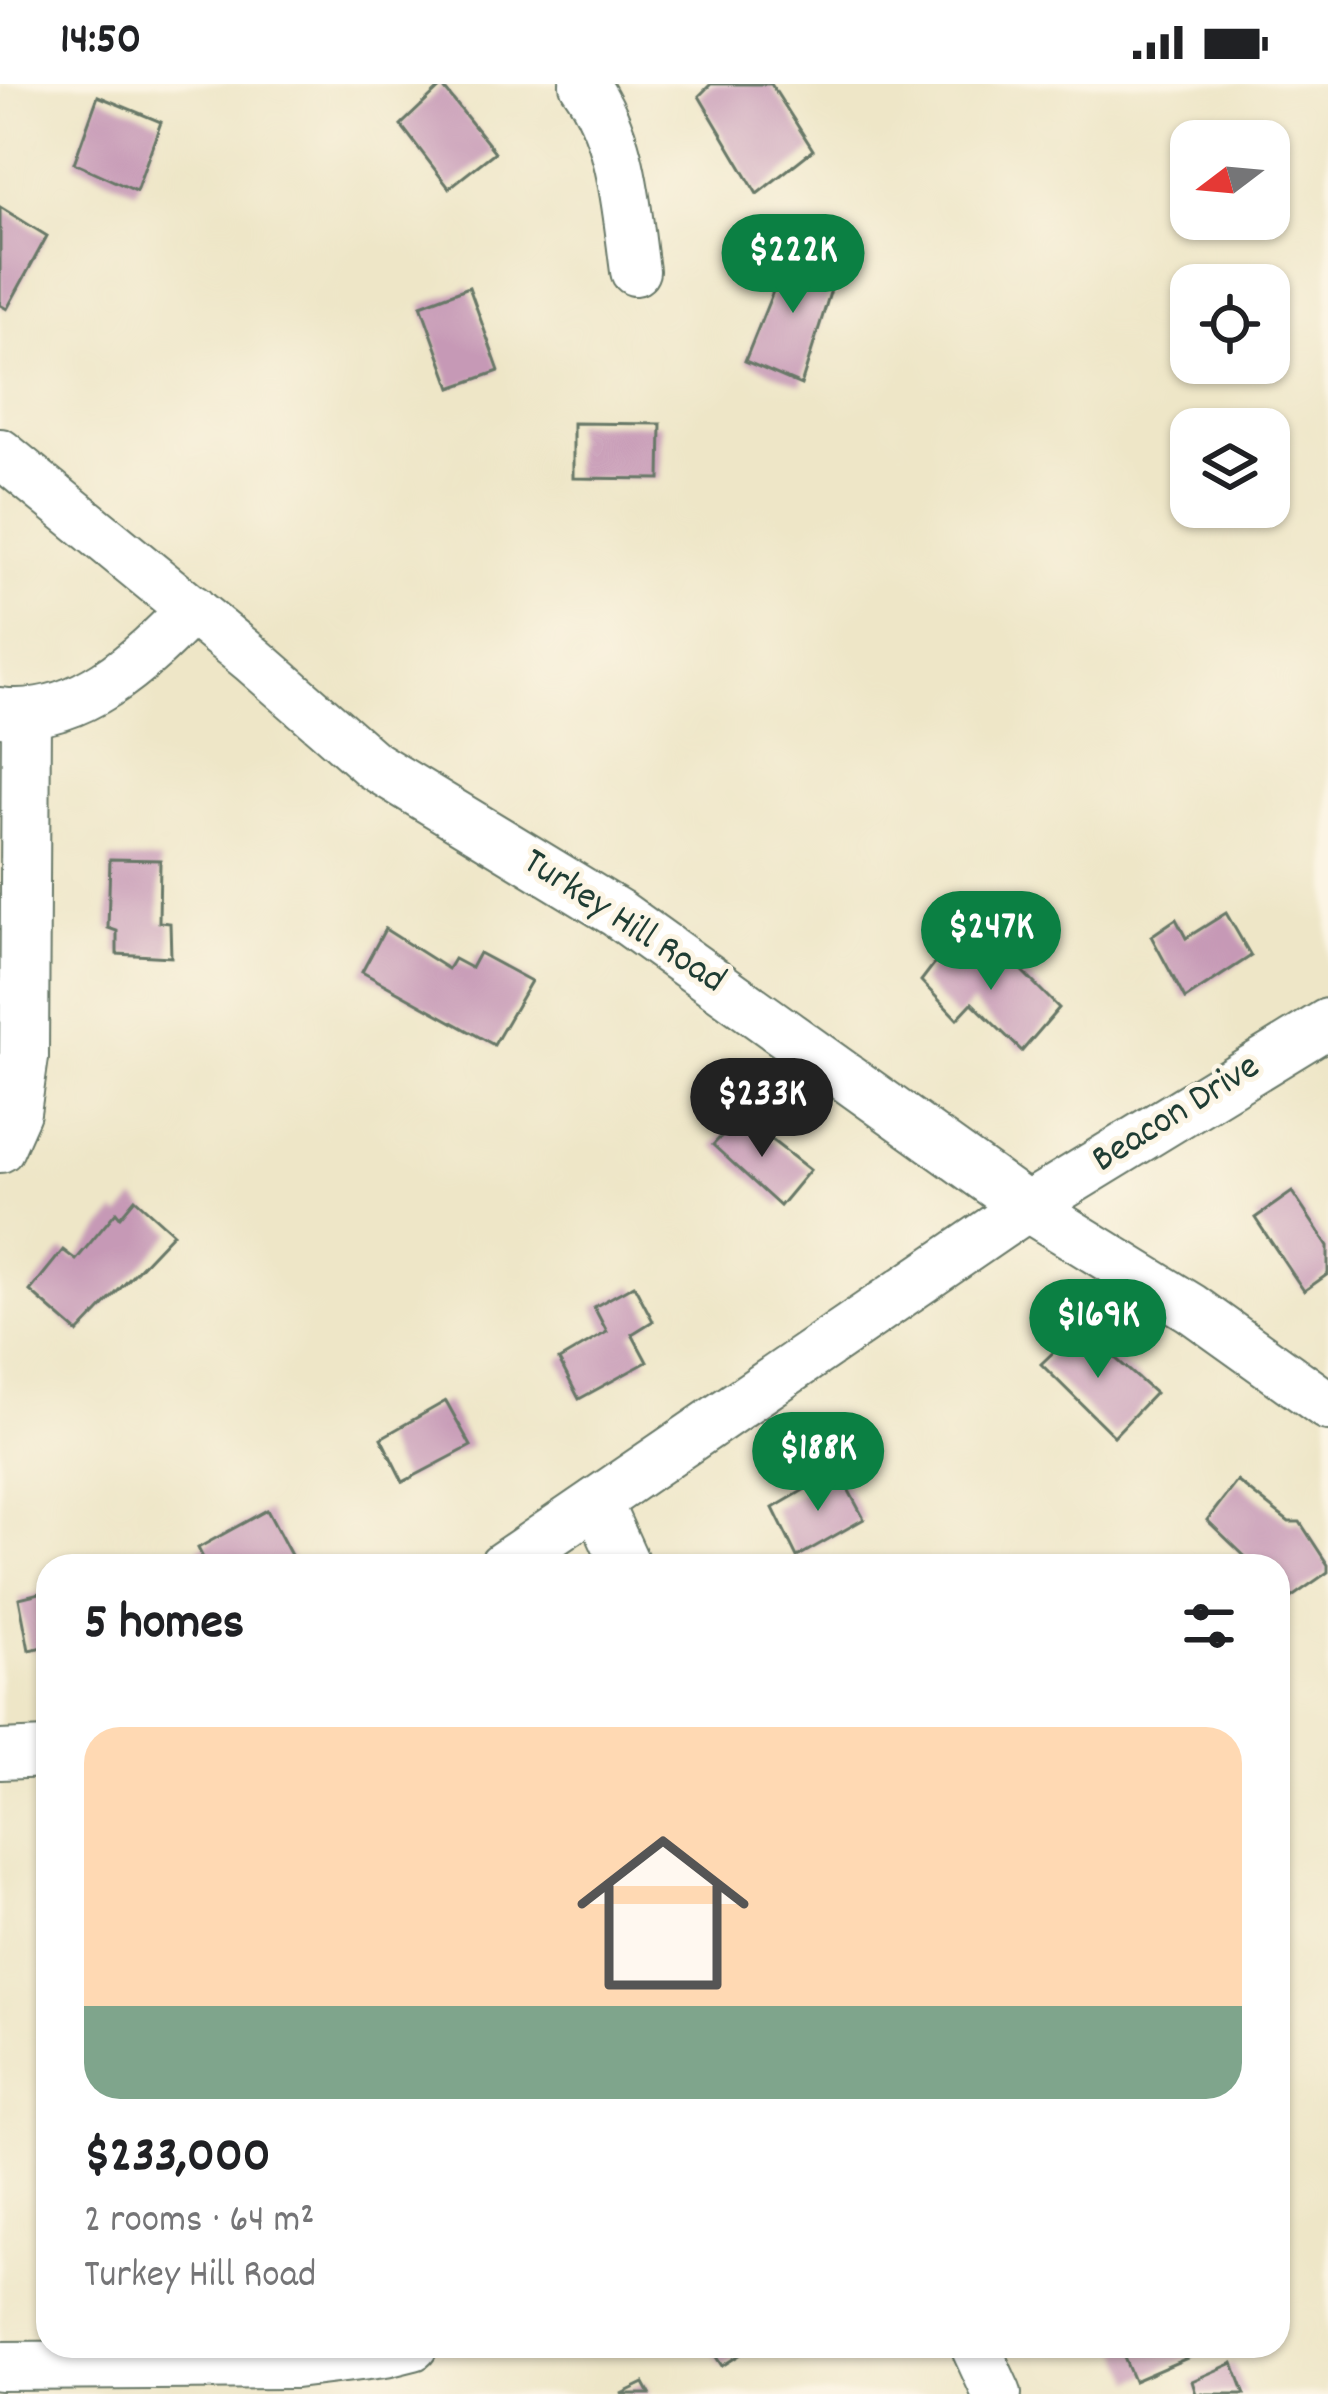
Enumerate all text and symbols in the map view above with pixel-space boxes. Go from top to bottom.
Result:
text: 14:50 [60,10,141,74]
north arrow [1170,120,1290,240]
map controls [1170,120,1290,528]
pin: $222K [709,214,877,316]
text: $222K [749,225,837,280]
button: locate [1170,264,1290,384]
button: layers [1170,408,1290,528]
street label: Turkey Hill Road [511,837,735,1009]
pin: $247K [907,891,1075,993]
text: $247K [948,902,1034,957]
street label: Beacon Drive [1082,1042,1272,1188]
pin: $233K [678,1058,846,1160]
text: $233K [717,1069,807,1124]
pin: $169K [1014,1279,1182,1381]
text: $169K [1056,1290,1140,1345]
pin: $188K [734,1412,902,1514]
text: $188K [779,1423,857,1478]
text: 5 homes [84,1590,244,1662]
icon: filters [1176,1593,1242,1659]
icon: home [555,1805,771,2021]
text: $233,000 [84,2123,271,2195]
text: 2 rooms · 64 m² [84,2195,314,2250]
text: Turkey Hill Road [84,2250,316,2305]

